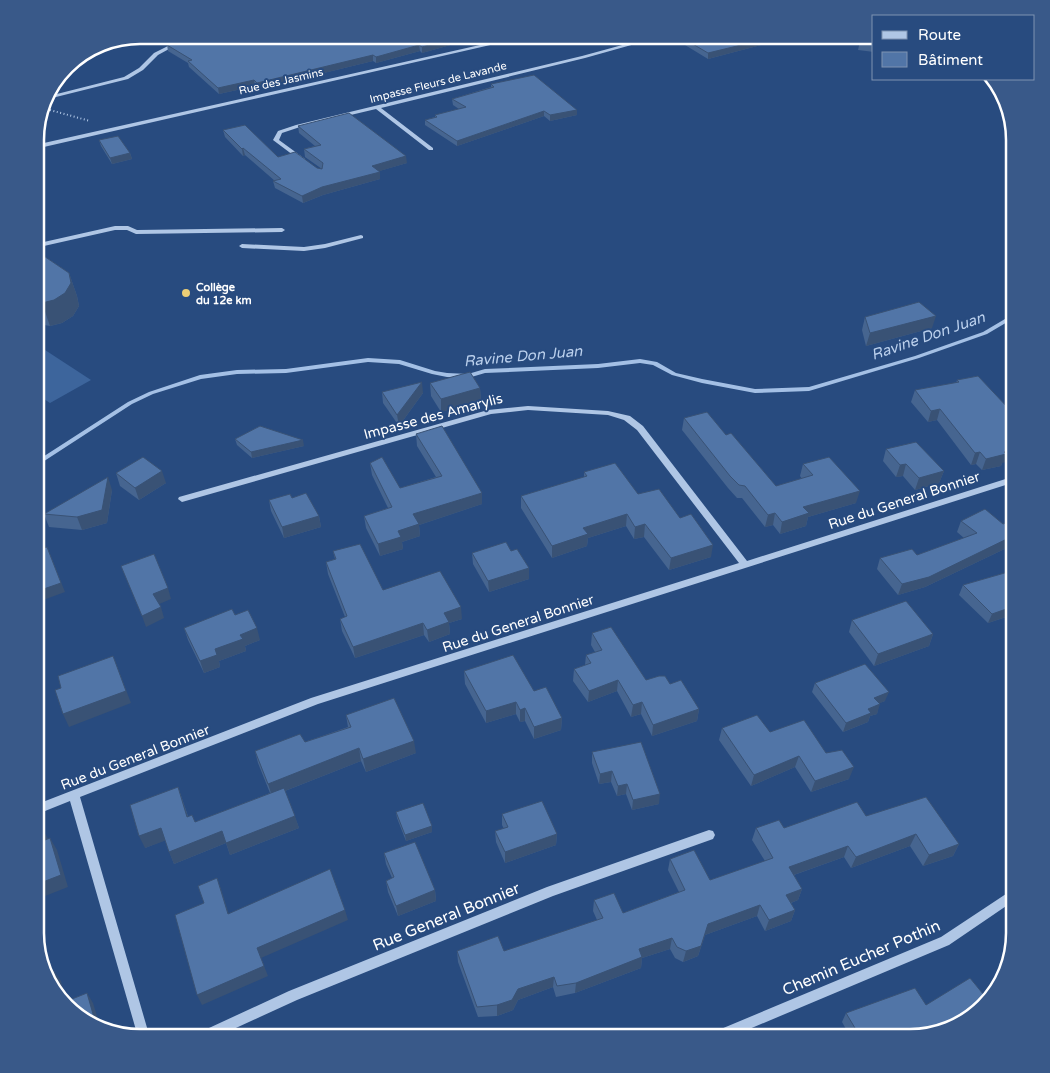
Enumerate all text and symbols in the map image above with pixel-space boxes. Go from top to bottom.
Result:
legend [872,15,1035,80]
text: Route [918,26,961,44]
text: Bâtiment [918,51,983,69]
street label: Impasse Fleurs de Lavande [368,59,508,106]
street label: Rue des Jasmins [238,65,325,98]
place label: Collège du 12e km [196,281,252,307]
marker: Collège du 12e km [180,287,192,299]
water label: Ravine Don Juan [869,308,988,364]
water label: Ravine Don Juan [463,342,584,370]
street label: Impasse des Amarylis [362,390,505,443]
street label: Rue du General Bonnier [826,468,983,533]
street label: Rue du General Bonnier [440,591,597,656]
street label: Rue du General Bonnier [58,721,213,794]
street label: Rue General Bonnier [370,878,524,956]
street label: Chemin Eucher Pothin [779,916,943,1000]

